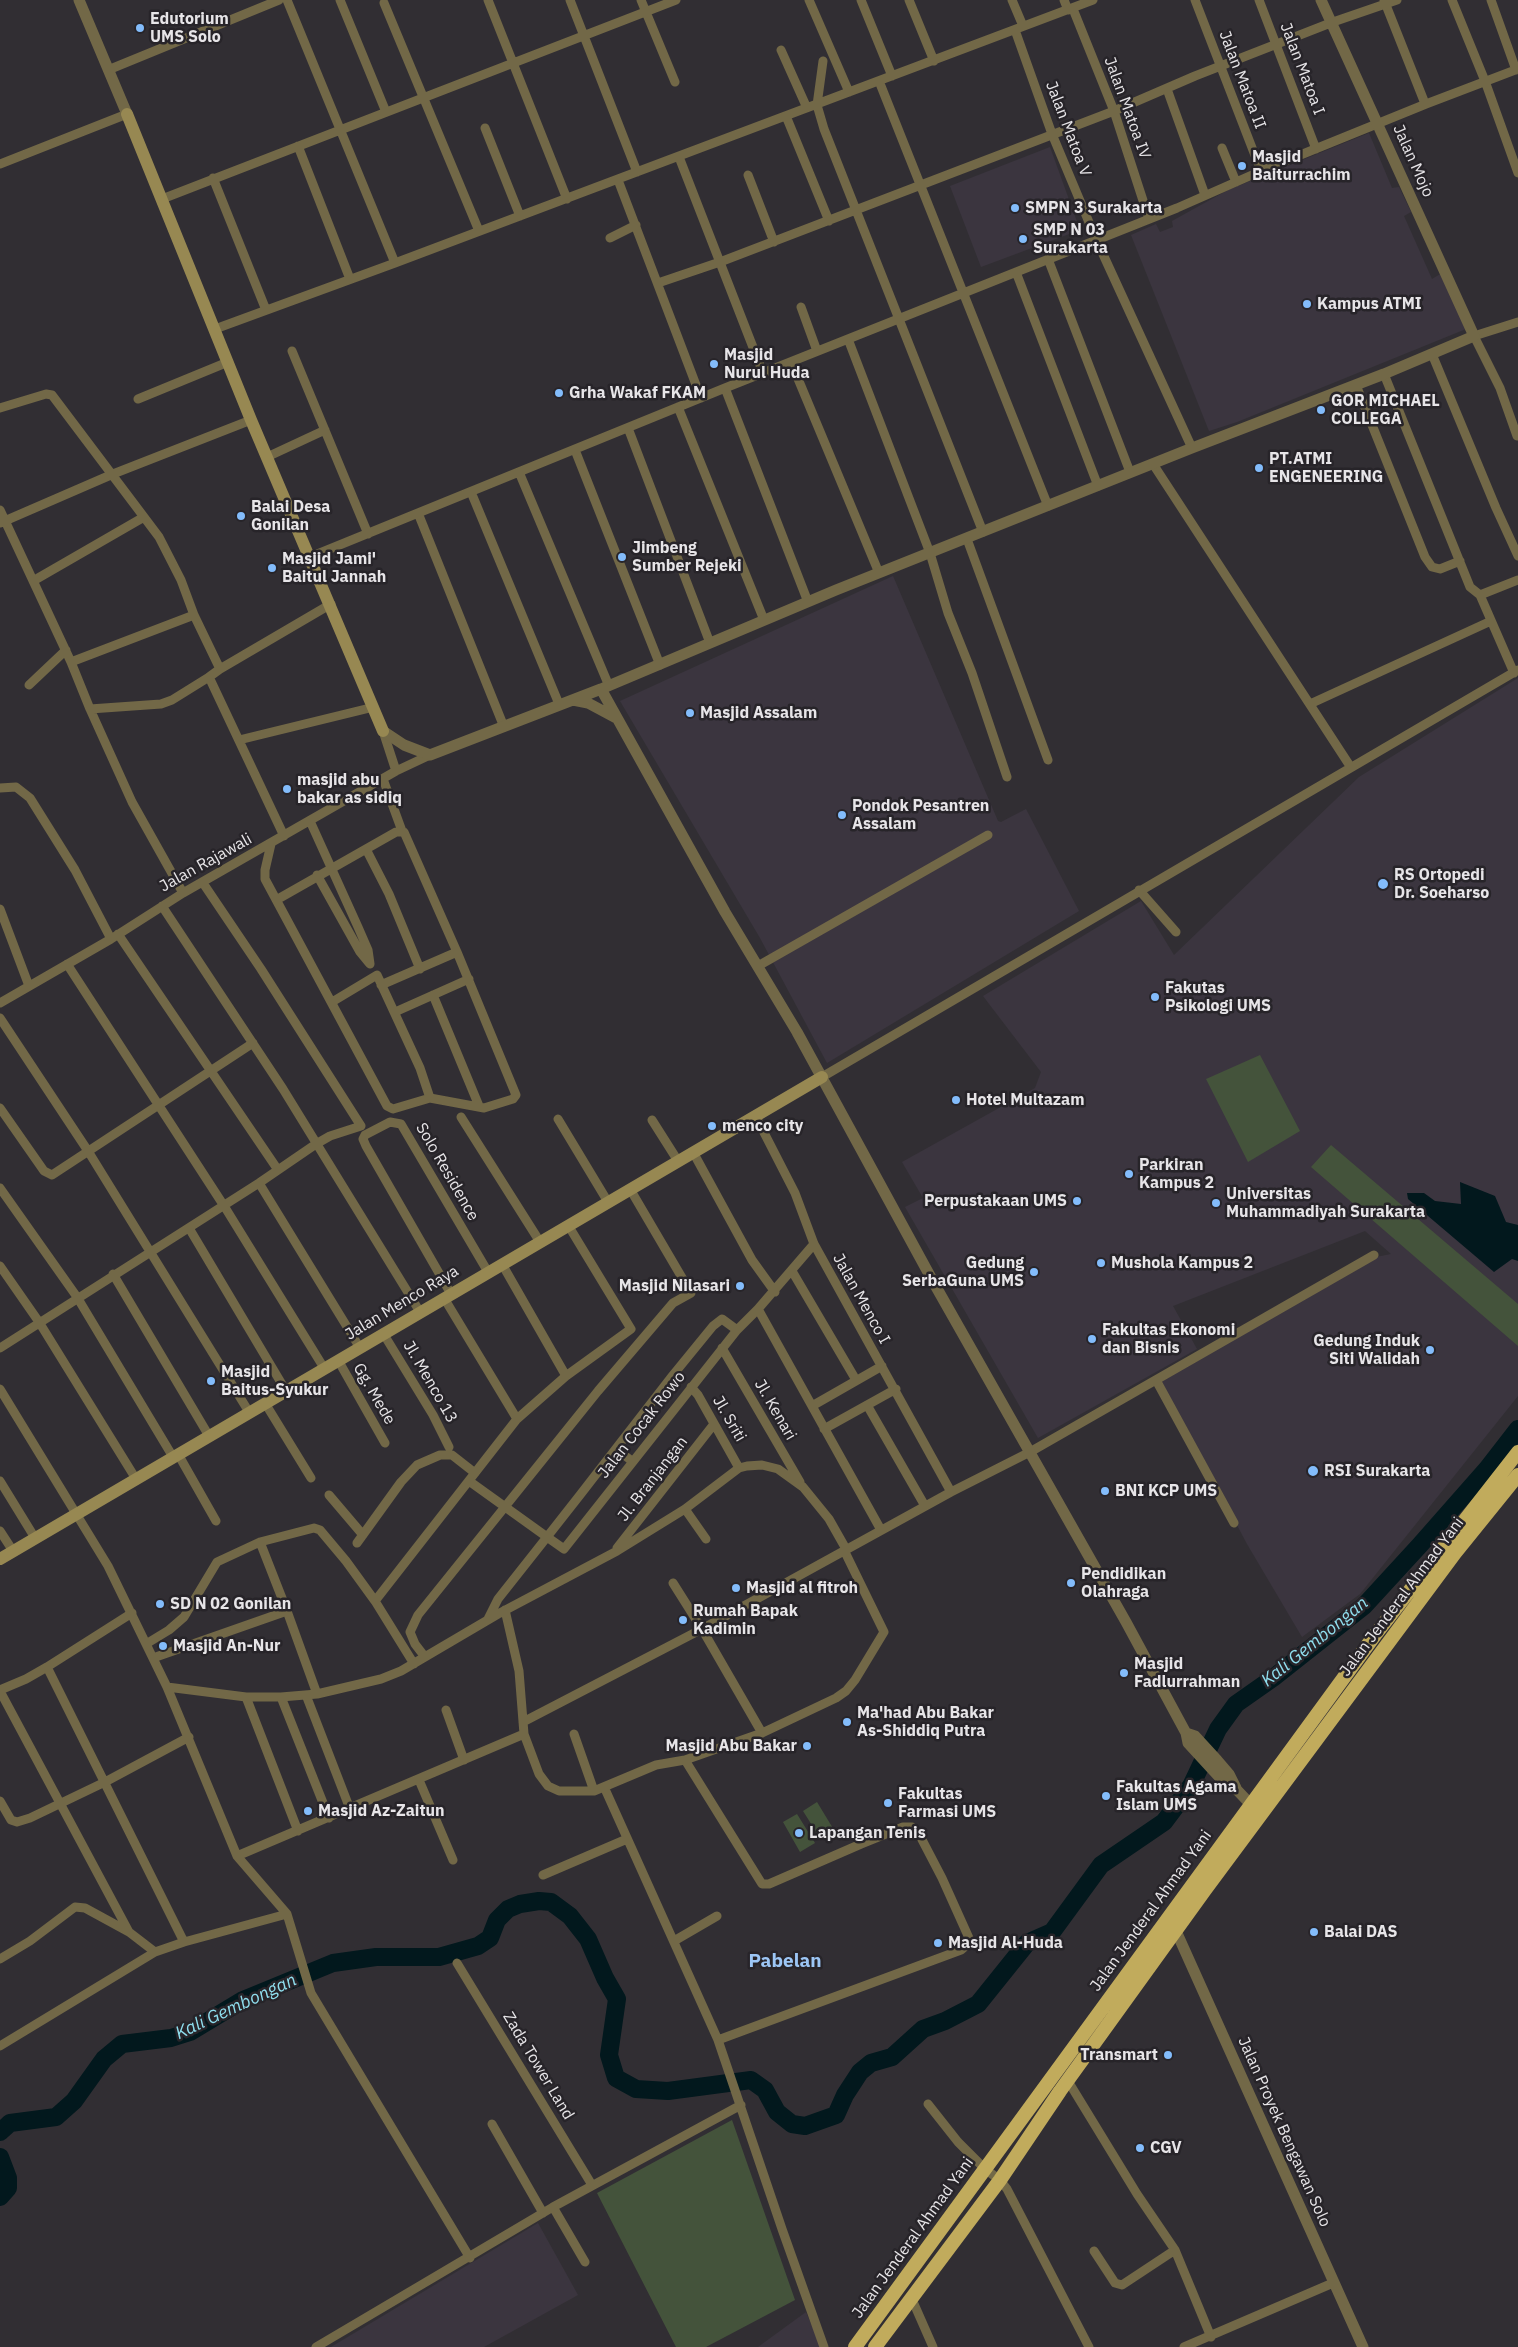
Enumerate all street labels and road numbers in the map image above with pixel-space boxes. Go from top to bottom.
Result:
street label: Jalan Matoa I [1276,20,1328,118]
street label: Jalan Matoa II [1214,28,1270,132]
street label: Jalan Matoa IV [1100,54,1154,162]
street label: Jalan Matoa V [1041,79,1095,179]
street label: Jalan Mojo [1388,122,1438,200]
street label: Jalan Rajawali [156,830,256,896]
street label: Solo Residence [411,1120,483,1224]
street label: Jalan Menco I [828,1250,894,1348]
street label: Jalan Menco Raya [342,1262,462,1344]
street label: Jl. Menco 13 [399,1338,461,1426]
street label: Gg. Mede [349,1360,399,1428]
street label: Jalan Cocak Rowo [594,1368,690,1482]
street label: Jl. Kenari [750,1376,800,1444]
street label: Jl. Sriti [708,1393,750,1445]
street label: Jl. Branjangan [614,1433,692,1525]
street label: Jalan Jenderal Ahmad Yani [1336,1514,1468,1680]
street label: Jalan Jenderal Ahmad Yani [1086,1827,1216,1995]
street label: Zada Tower Land [498,2009,578,2123]
street label: Jalan Proyek Bengawan Solo [1233,2034,1335,2230]
street label: Jalan Jenderal Ahmad Yani [848,2154,978,2322]

